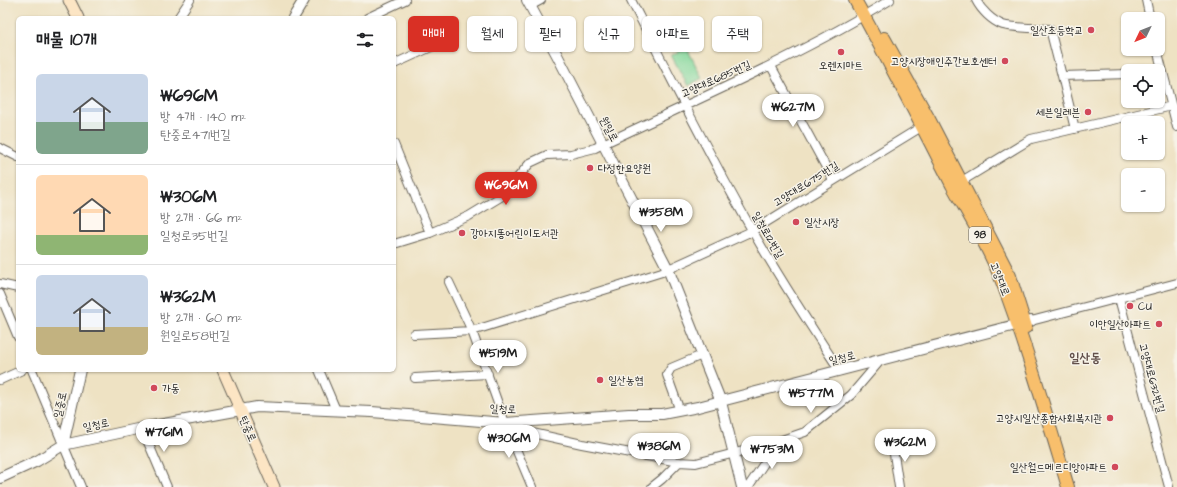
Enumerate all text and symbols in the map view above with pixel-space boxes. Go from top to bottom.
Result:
north arrow [1121,12,1165,56]
map controls [1121,12,1165,212]
chip: 매매 [408,16,459,52]
chip: 월세 [467,16,517,52]
chip: 필터 [525,16,576,52]
chip: 신규 [584,16,634,52]
chip: 아파트 [642,16,704,52]
chip: 주택 [712,16,762,52]
place label: 일산초등학교 [1030,23,1083,38]
marker: 일산초등학교 [1086,25,1096,35]
text: 매물 10개 [36,28,97,52]
icon: filters [354,29,376,51]
marker: 오렌지마트 [836,47,846,57]
place label: 고양시장애인주간보호센터 [891,54,997,69]
marker: 고양시장애인주간보호센터 [1000,56,1010,66]
street label: 고양대로685번길 [679,57,753,101]
place label: 오렌지마트 [819,58,863,73]
button: locate [1121,64,1165,108]
text: ₩696M [160,84,218,108]
icon: home [68,90,116,138]
pin: ₩627M [765,94,821,128]
text: ₩627M [771,98,815,116]
place label: 세븐일레븐 [1036,105,1080,120]
marker: 세븐일레븐 [1083,107,1093,117]
text: 방 4개 · 140 m² [160,108,246,126]
street label: 원일로 [596,114,622,144]
button: + [1121,116,1165,160]
text: 탄중로471번길 [160,126,231,144]
street label: 고양대로675번길 [770,158,842,210]
place label: 다정한요양원 [598,161,651,176]
marker: 다정한요양원 [585,163,595,173]
button: − [1121,168,1165,212]
pin: ₩696M [478,172,534,206]
text: ₩696M [484,176,528,194]
text: ₩306M [160,185,217,209]
icon: home [68,191,116,239]
pin: ₩358M [633,199,689,233]
text: ₩358M [639,203,683,221]
text: 방 2개 · 66 m² [160,209,242,227]
street label: 일청로12번길 [749,209,788,261]
place label: 일산시장 [804,215,840,230]
marker: 일산시장 [791,217,801,227]
place label: 강아지똥어린이도서관 [470,226,559,241]
text: 일청로35번길 [160,227,228,245]
road number: 98 [969,227,991,243]
marker: 강아지똥어린이도서관 [457,228,467,238]
street label: 고양대로 [986,260,1014,298]
text: ₩362M [160,285,216,309]
icon: home [68,291,116,339]
place label: CU [1138,299,1152,314]
marker: CU [1125,301,1135,311]
text: 방 2개 · 60 m² [160,309,242,327]
place label: 이안일산아파트 [1089,317,1151,332]
marker: 이안일산아파트 [1154,319,1164,329]
text: 원일로58번길 [160,327,230,345]
pin: ₩519M [470,340,526,374]
street label: 고양대로632번길 [1135,341,1169,415]
text: ₩519M [479,344,517,362]
street label: 일청로 [827,347,857,368]
district label: 일산동 [1069,349,1101,367]
place label: 일산농협 [608,373,644,388]
marker: 일산농협 [595,375,605,385]
pin: ₩577M [783,380,839,414]
place label: 가동 [162,381,180,396]
marker: 가동 [149,383,159,393]
text: ₩577M [788,384,834,402]
street label: 일중로 [50,390,70,420]
street label: 일청로 [489,401,517,417]
place label: 고양시일산종합사회복지관 [996,411,1102,426]
marker: 고양시일산종합사회복지관 [1105,413,1115,423]
street label: 탄중로 [236,414,260,444]
street label: 일청로 [81,415,111,435]
pin: ₩761M [136,419,192,453]
text: ₩761M [145,423,183,441]
pin: ₩306M [481,425,537,459]
text: ₩306M [487,429,531,447]
pin: ₩362M [877,429,933,463]
pin: ₩386M [631,433,687,467]
text: ₩362M [884,433,926,451]
pin: ₩753M [744,436,800,470]
text: ₩386M [637,437,681,455]
text: ₩753M [750,440,794,458]
place label: 일산월드메르디앙아파트 [1010,460,1107,475]
marker: 일산월드메르디앙아파트 [1110,462,1120,472]

